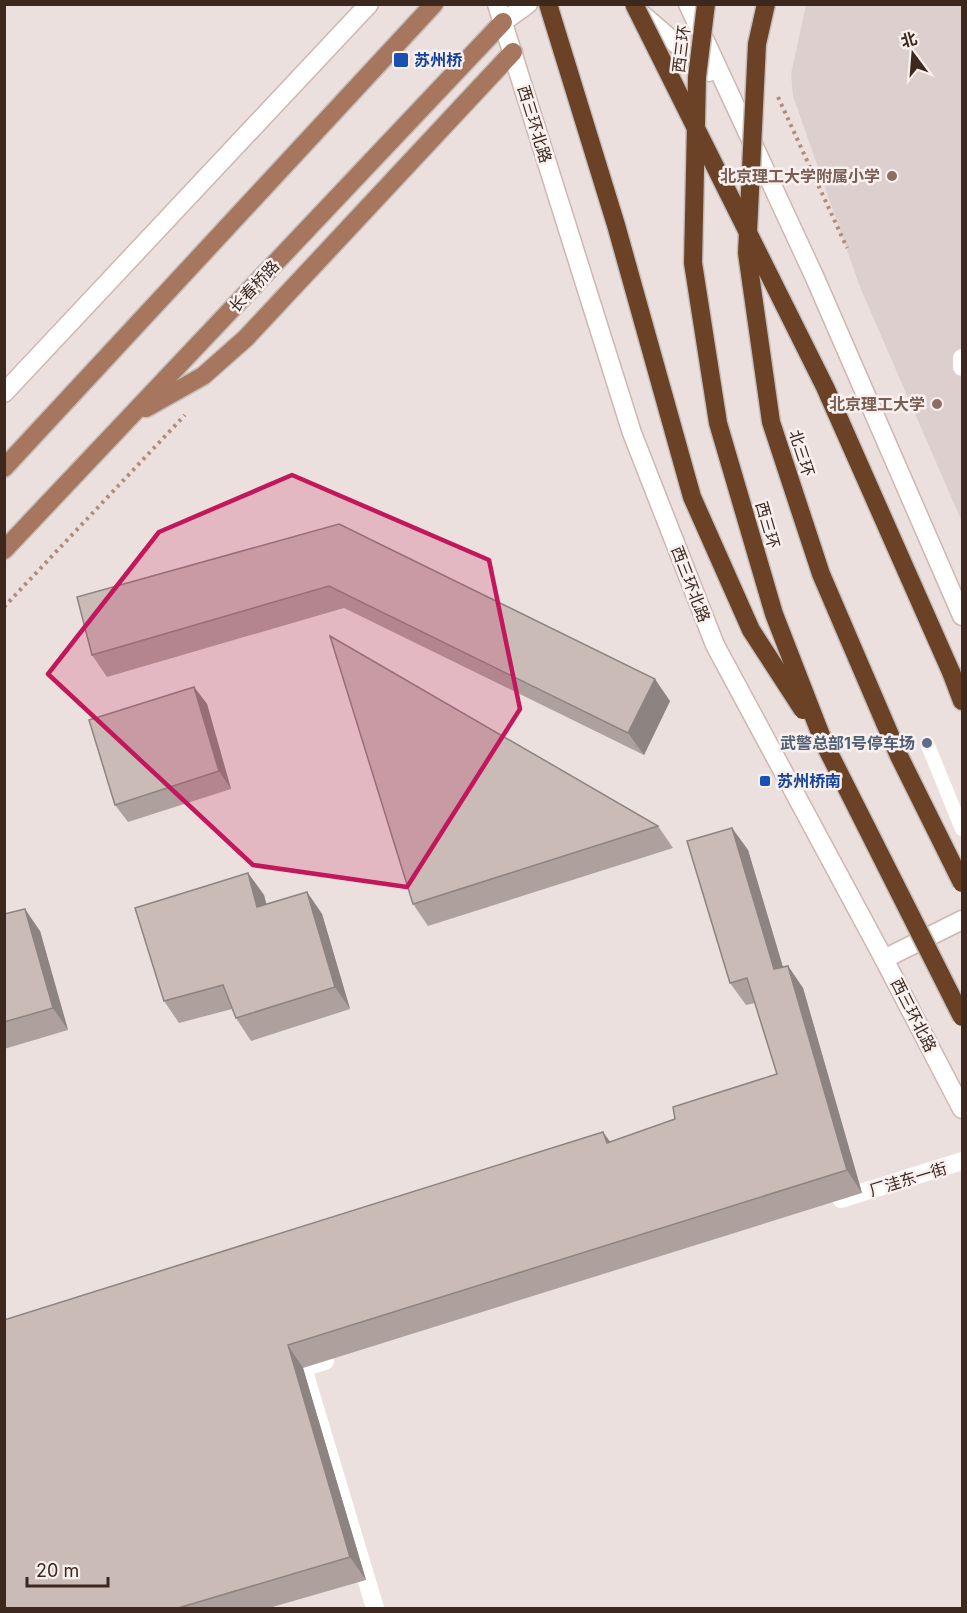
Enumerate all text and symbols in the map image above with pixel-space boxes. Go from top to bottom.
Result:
street label: 西三环 [668,24,694,74]
north arrow [883,24,943,84]
text: 北 [898,28,919,51]
place label: 苏州桥 [414,50,463,70]
marker: 苏州桥 [392,51,410,69]
street label: 西三环北路 [514,83,556,165]
place label: 北京理工大学附属小学 [720,166,880,186]
marker: 北京理工大学附属小学 [885,169,899,183]
street label: 长春桥路 [225,256,283,316]
place label: 北京理工大学 [829,394,925,414]
marker: 北京理工大学 [930,397,944,411]
street label: 北三环 [785,427,819,479]
street label: 西三环 [752,499,784,551]
street label: 西三环北路 [667,543,715,625]
place label: 武警总部1号停车场 [780,733,915,753]
marker: 武警总部1号停车场 [920,736,934,750]
place label: 苏州桥南 [777,771,841,791]
marker: 苏州桥南 [758,774,772,788]
street label: 西三环北路 [887,975,941,1055]
street label: 厂洼东一街 [867,1158,949,1200]
scale bar [27,1550,108,1588]
text: 20 m [36,1560,79,1581]

